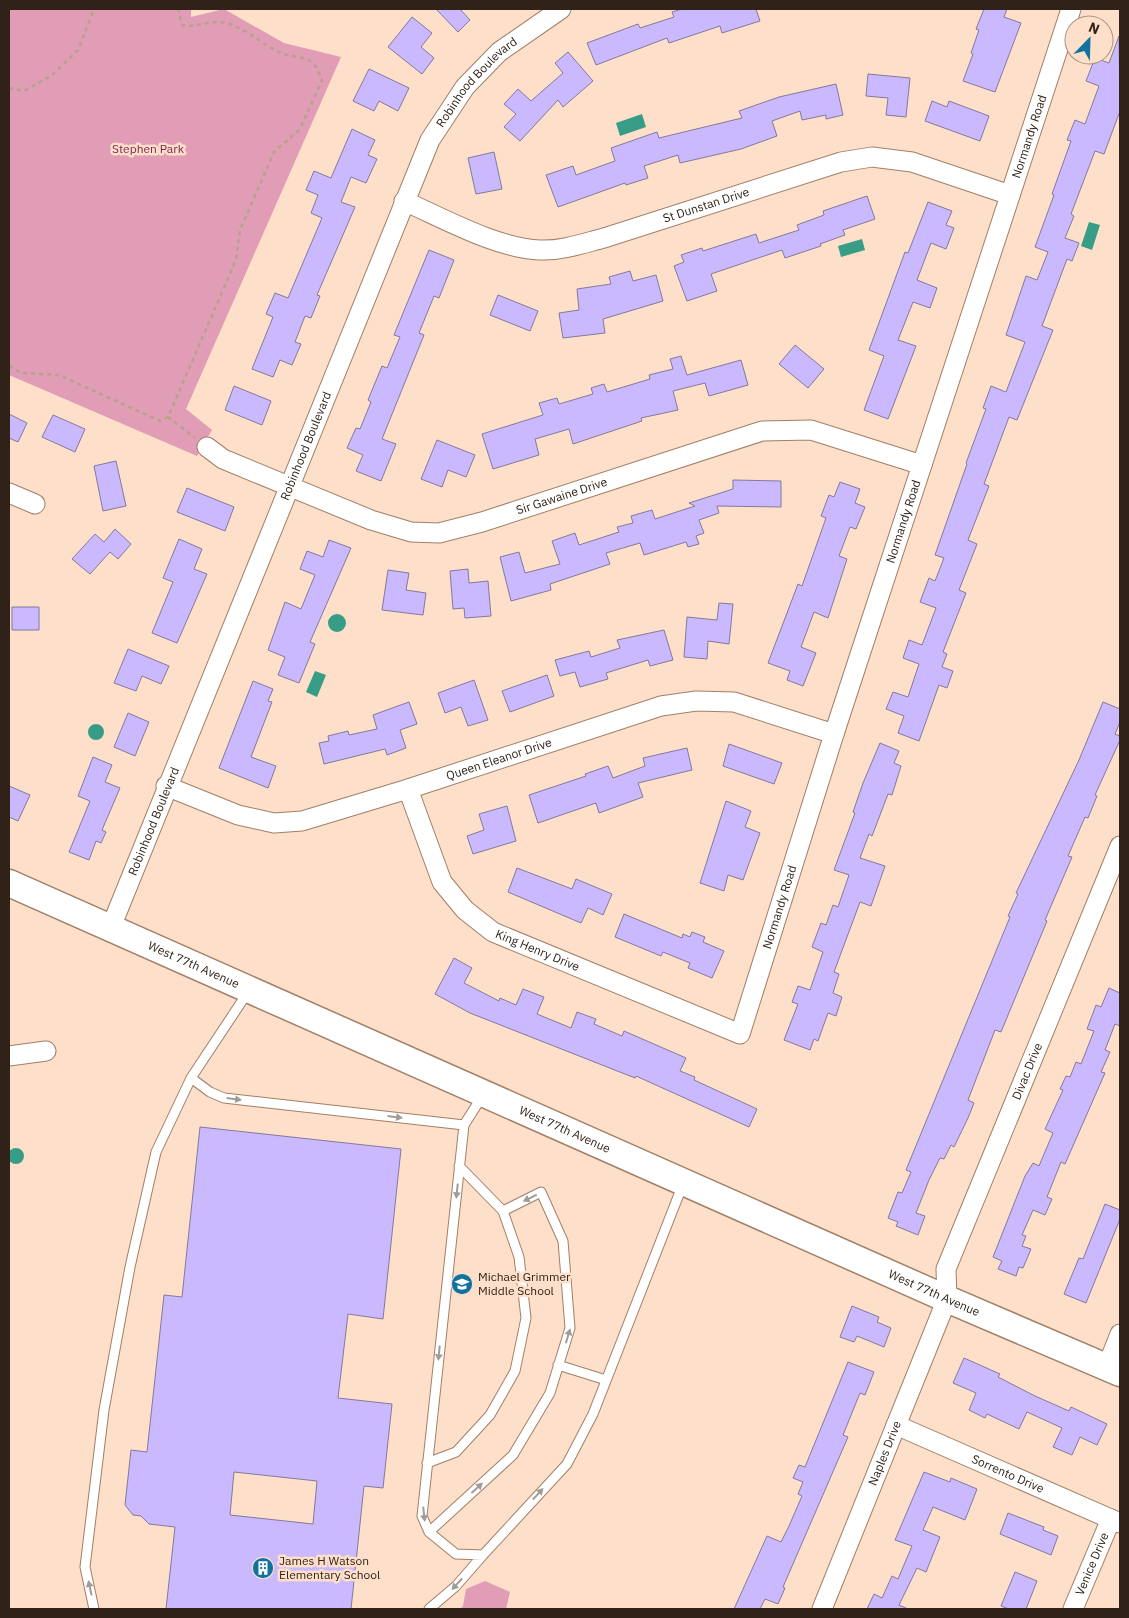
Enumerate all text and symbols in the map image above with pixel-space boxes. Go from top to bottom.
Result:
north arrow [1064,15,1114,65]
text: N [1086,18,1102,38]
street label: Robinhood Boulevard [433,34,520,130]
street label: Normandy Road [1008,93,1049,180]
park label: Stephen Park [112,141,185,156]
street label: St Dunstan Drive [661,184,751,226]
street label: Robinhood Boulevard [277,389,334,502]
street label: Sir Gawaine Drive [514,474,609,517]
street label: Normandy Road [882,478,924,565]
street label: Queen Eleanor Drive [444,734,554,783]
street label: Robinhood Boulevard [125,765,182,878]
street label: Normandy Road [759,863,799,951]
street label: King Henry Drive [493,926,582,974]
street label: West 77th Avenue [146,938,242,991]
street label: Divac Drive [1008,1040,1045,1102]
one-way arrow [226,1095,242,1103]
street label: West 77th Avenue [517,1102,613,1156]
one-way arrow [387,1113,403,1121]
one-way arrow [452,1183,460,1199]
one-way arrow [522,1193,537,1202]
street label: West 77th Avenue [886,1266,983,1319]
place label: Michael Grimmer Middle School [478,1269,571,1298]
school or university icon: Michael Grimmer Middle School [450,1272,474,1296]
one-way arrow [564,1328,572,1343]
one-way arrow [435,1345,443,1361]
street label: Naples Drive [865,1418,904,1487]
street label: Sorrento Drive [969,1451,1047,1496]
one-way arrow [471,1482,484,1493]
one-way arrow [532,1489,544,1501]
one-way arrow [420,1507,428,1523]
street label: Venice Drive [1072,1530,1112,1597]
place label: James H Watson Elementary School [279,1553,380,1582]
building icon: James H Watson Elementary School [251,1556,275,1580]
one-way arrow [451,1577,463,1589]
one-way arrow [86,1580,94,1595]

